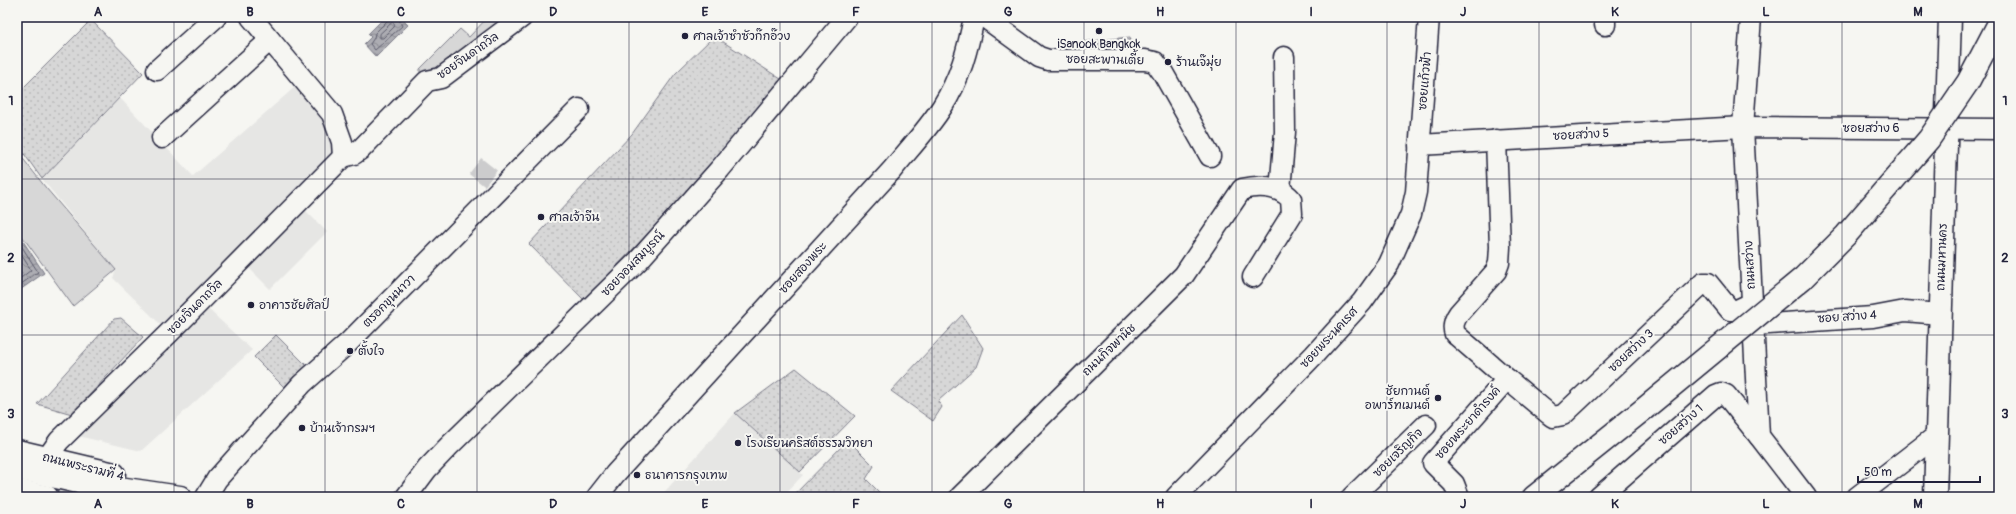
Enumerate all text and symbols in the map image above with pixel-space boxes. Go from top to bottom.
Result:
text: A [94,4,103,20]
text: B [246,4,254,20]
text: C [397,4,405,20]
text: D [549,4,557,20]
text: E [702,4,709,20]
text: F [852,4,860,20]
text: G [1004,4,1013,20]
text: H [1156,4,1164,20]
text: I [1309,4,1313,20]
text: J [1460,4,1466,20]
text: K [1611,4,1619,20]
text: L [1762,4,1770,20]
text: M [1913,4,1923,20]
marker: iSanook Bangkok [1094,26,1104,36]
place label: ศาลเจ้าซำซัวก๊กอ๊วง [693,28,790,44]
street label: ซอยจินดาถวิล [434,29,502,83]
marker: ศาลเจ้าซำซัวก๊กอ๊วง [680,31,690,41]
place label: iSanook Bangkok [1057,37,1141,52]
street label: ซอยสะพานเตี้ย [1066,48,1144,68]
street label: ซอยแก้วฟ้า [1414,51,1435,111]
place label: ร้านเจ๊มุ่ย [1176,54,1222,71]
marker: ร้านเจ๊มุ่ย [1163,57,1173,67]
text: 1 [8,93,14,109]
text: 1 [2002,93,2008,109]
street label: ซอยสว่าง 6 [1843,120,1899,136]
street label: ซอยสว่าง 5 [1552,125,1610,144]
place label: ศาลเจ้าจีน [549,210,600,225]
marker: ศาลเจ้าจีน [536,212,546,222]
street label: ถนนมหานคร [1933,223,1951,291]
street label: ซอยจอมสมบูรณ์ [597,227,669,301]
street label: ซอยสองพระ [776,239,830,297]
street label: ถนนสว่าง [1740,240,1759,290]
text: 2 [7,250,15,266]
text: 2 [2001,250,2009,266]
street label: ตรอกขุนนาวา [359,271,419,331]
street label: ซอยจินดาถวิล [164,276,226,338]
place label: อาคารชัยศิลป์ [259,297,330,313]
marker: อาคารชัยศิลป์ [246,300,256,310]
street label: ซอยพระนคเรศ [1297,304,1362,372]
street label: ซอย สว่าง 4 [1817,306,1877,327]
street label: ถนนกิจพานิช [1079,321,1139,379]
street label: ซอยสว่าง 3 [1605,325,1657,376]
place label: ตั้งใจ [358,340,385,359]
marker: ตั้งใจ [345,346,355,356]
street label: ซอยพระยาดำรงค์ [1431,382,1504,463]
place label: ชัยกานต์ อพาร์ทเมนต์ [1365,383,1430,413]
marker: ชัยกานต์ อพาร์ทเมนต์ [1433,393,1443,403]
street label: ซอยสว่าง 1 [1655,401,1706,449]
text: 3 [7,406,15,422]
text: 3 [2001,406,2009,422]
place label: บ้านเจ้ากรมฯ [310,421,376,436]
marker: บ้านเจ้ากรมฯ [297,423,307,433]
street label: ซอยเจริญกิจ [1370,425,1426,481]
place label: โรงเรียนคริสต์ธรรมวิทยา [746,435,873,451]
marker: โรงเรียนคริสต์ธรรมวิทยา [733,438,743,448]
street label: ถนนพระรามที่ 4 [41,446,126,484]
scale bar [1858,458,1980,484]
text: 50 m [1864,465,1892,480]
place label: ธนาคารกรุงเทพ [645,468,728,484]
marker: ธนาคารกรุงเทพ [632,470,642,480]
text: A [94,496,103,512]
text: B [246,496,254,512]
text: C [397,496,405,512]
text: D [549,496,557,512]
text: E [702,496,709,512]
text: F [852,496,860,512]
text: G [1004,496,1013,512]
text: H [1156,496,1164,512]
text: I [1309,496,1313,512]
text: J [1460,496,1466,512]
text: K [1611,496,1619,512]
text: L [1762,496,1770,512]
text: M [1913,496,1923,512]

